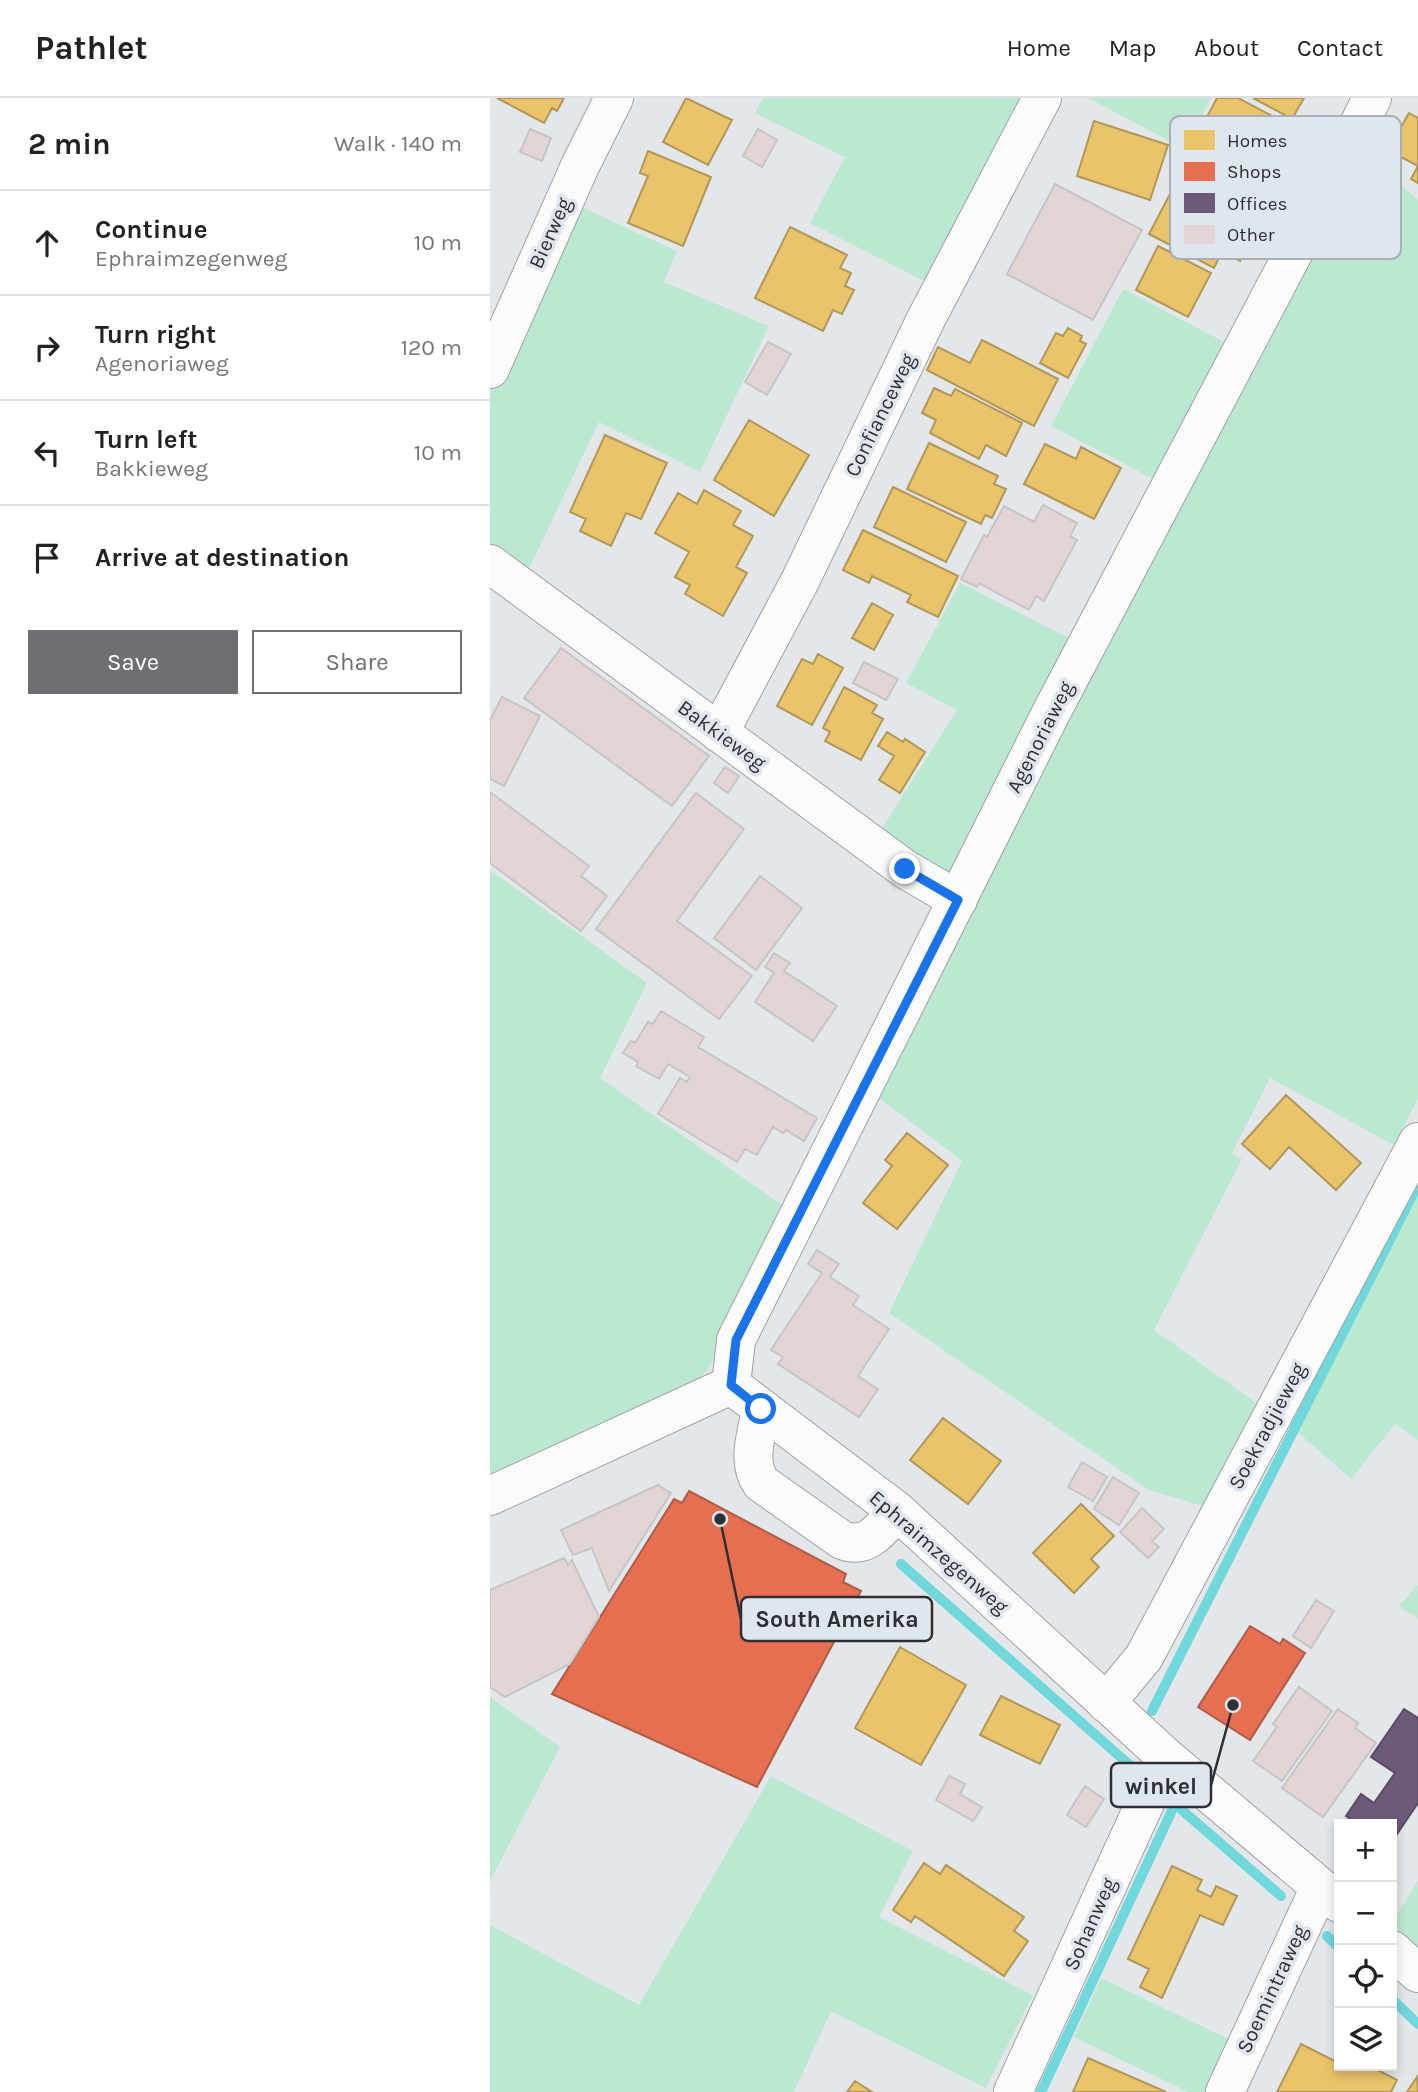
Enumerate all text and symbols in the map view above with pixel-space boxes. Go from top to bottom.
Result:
text: Pathlet [35,29,148,67]
text: Home [1007,34,1071,62]
text: Map [1109,34,1156,62]
text: About [1194,34,1259,62]
text: Contact [1297,34,1383,62]
legend [1170,116,1401,259]
text: 2 min [28,126,111,162]
text: Walk · 140 m [334,130,462,157]
text: Homes [1227,130,1288,152]
text: Shops [1227,161,1281,183]
street label: Bierweg [524,193,576,272]
text: Offices [1227,193,1288,215]
text: Continue [95,214,207,245]
icon: ahead [28,224,66,262]
text: Other [1227,224,1275,246]
text: 10 m [414,229,462,256]
text: Ephraimzegenweg [95,245,287,272]
text: Turn right [95,319,216,350]
icon: right [28,329,66,367]
text: 120 m [400,334,462,361]
street label: Confianceweg [840,349,920,481]
text: Agenoriaweg [95,350,229,377]
text: Turn left [95,424,197,455]
icon: left [28,434,66,472]
text: 10 m [414,439,462,466]
text: Bakkieweg [95,455,208,482]
icon: arrive [28,539,66,577]
text: Arrive at destination [95,542,349,573]
button: Save [28,630,238,694]
button: Share [252,630,462,694]
street label: Agenoriaweg [1002,677,1078,797]
street label: Bakkieweg [673,695,771,775]
route end [889,853,920,884]
street label: Soekradjieweg [1224,1358,1310,1493]
route start [745,1393,776,1424]
street label: Ephraimzegenweg [865,1485,1013,1619]
callout: South Amerika [741,1597,932,1641]
text: South Amerika [755,1606,919,1633]
callout: winkel [1111,1763,1211,1807]
text: winkel [1125,1773,1197,1800]
map controls [1334,1819,1397,2071]
button: + [1334,1819,1397,1882]
street label: Sohanweg [1059,1874,1121,1974]
button: − [1334,1882,1397,1945]
street label: Soemintraweg [1232,1921,1312,2057]
button: locate [1334,1945,1397,2008]
button: layers [1334,2008,1397,2071]

